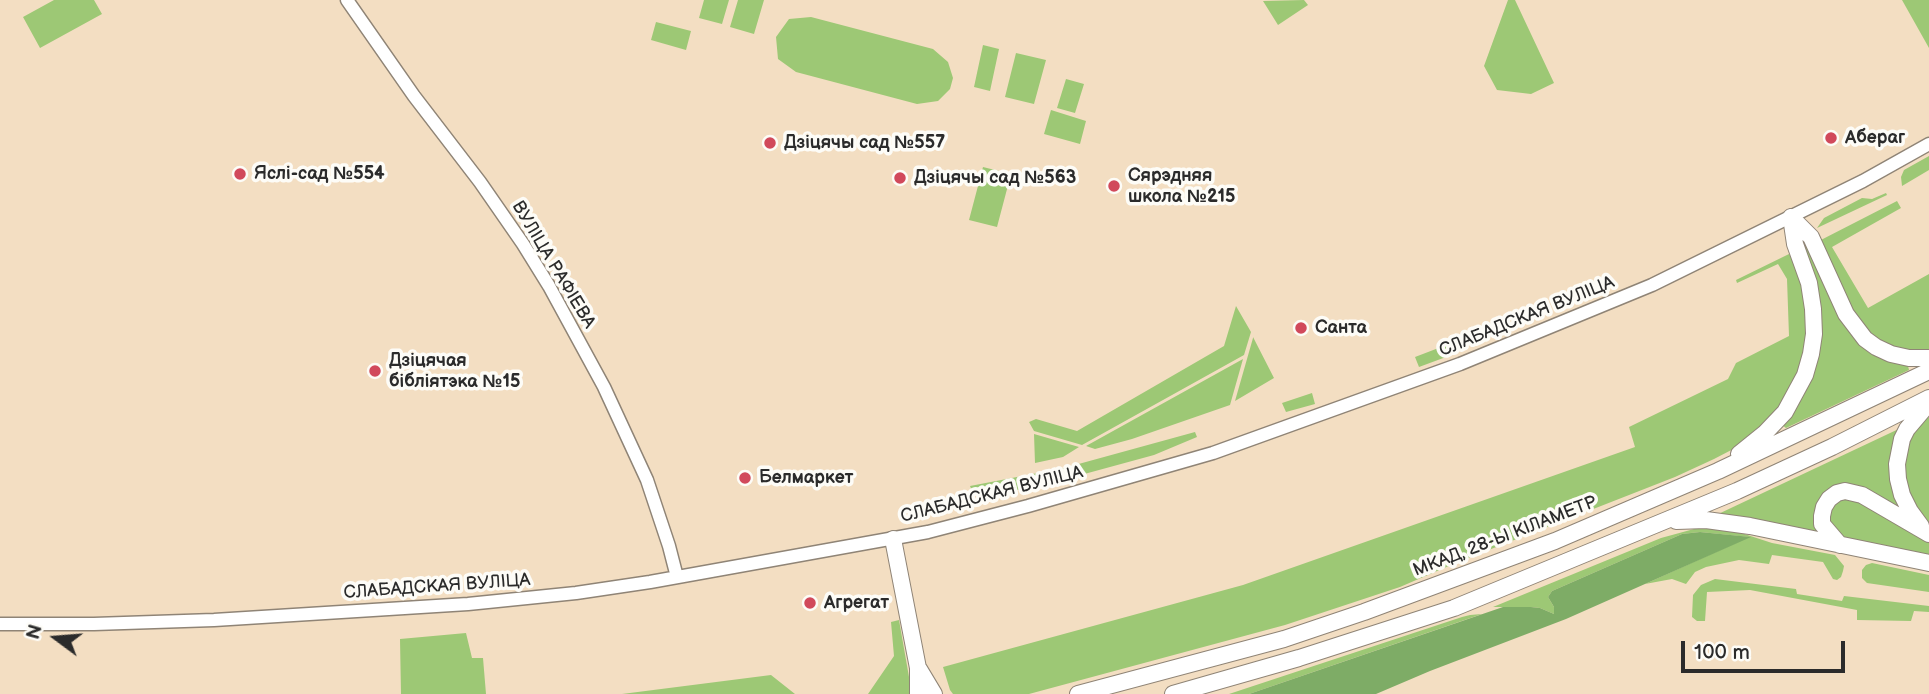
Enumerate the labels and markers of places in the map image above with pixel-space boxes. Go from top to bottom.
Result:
place label: Абераг [1845,127,1905,149]
marker: Абераг [1823,130,1839,146]
place label: Дзіцячы сад №557 [784,132,945,154]
marker: Дзіцячы сад №557 [762,135,778,151]
place label: Яслі-сад №554 [254,163,385,185]
place label: Сярэдняя школа №215 [1128,165,1235,208]
marker: Яслі-сад №554 [232,166,248,182]
place label: Дзіцячы сад №563 [914,167,1076,189]
marker: Дзіцячы сад №563 [892,170,908,186]
marker: Сярэдняя школа №215 [1106,178,1122,194]
place label: Санта [1315,317,1367,339]
marker: Санта [1293,320,1309,336]
place label: Дзіцячая бібліятэка №15 [389,350,520,392]
marker: Дзіцячая бібліятэка №15 [367,363,383,379]
place label: Белмаркет [759,467,853,489]
marker: Белмаркет [737,470,753,486]
place label: Агрегат [824,592,889,614]
marker: Агрегат [802,595,818,611]

